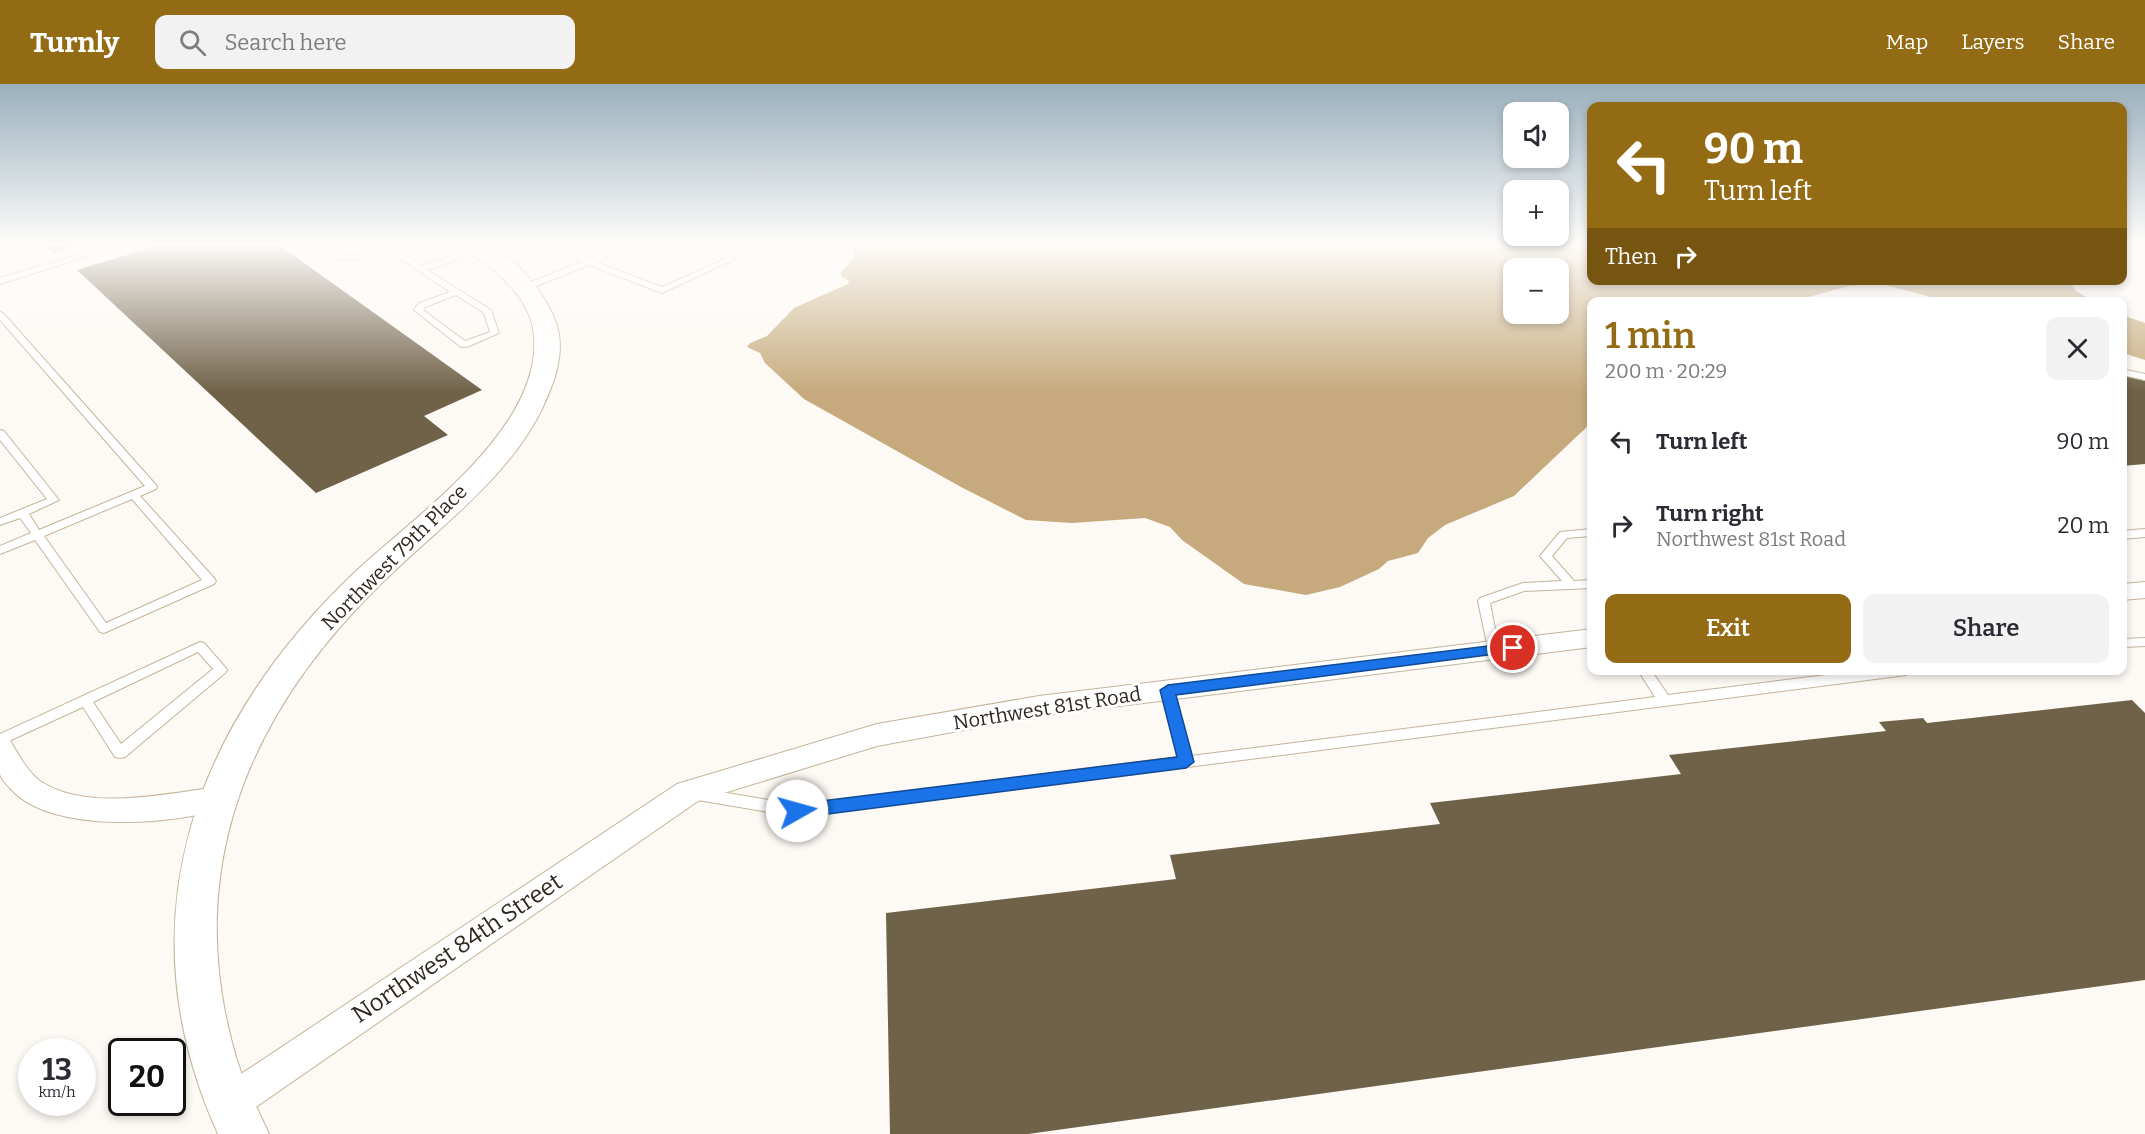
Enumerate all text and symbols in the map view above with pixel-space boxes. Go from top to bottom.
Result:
search box [155,15,575,69]
text: Turnly [30,26,119,59]
icon: search [176,26,209,59]
text: Search here [224,29,347,56]
text: Map [1886,29,1928,55]
text: Layers [1961,29,2025,55]
text: Share [2058,29,2115,55]
map controls [1503,102,1569,324]
button: sound [1503,102,1569,168]
text: 90 m [1704,124,1803,174]
icon: left [1605,126,1683,204]
text: Turn left [1704,175,1812,207]
button: + [1503,180,1569,246]
icon: right [1669,240,1702,273]
text: Then [1605,243,1657,270]
button: − [1503,258,1569,324]
text: 1 min [1605,314,1696,358]
button: close [2046,317,2109,380]
text: 200 m · 20:29 [1605,359,1727,383]
icon: left [1605,425,1638,458]
text: Turn left [1656,428,1748,455]
text: 90 m [2057,428,2109,455]
street label: Northwest 79th Place [316,479,472,635]
text: Turn right [1656,500,1764,527]
icon: right [1605,509,1638,542]
text: 20 m [2058,512,2109,539]
text: Northwest 81st Road [1656,527,1846,551]
button: Exit [1605,594,1851,663]
button: Share [1863,594,2109,663]
pin [1487,622,1538,673]
icon: arrive [1496,631,1529,664]
street label: Northwest 81st Road [951,681,1143,735]
position arrow [765,779,829,843]
street label: Northwest 84th Street [347,867,567,1029]
speed limit sign: 20 [108,1038,186,1116]
text: 13 [42,1052,72,1088]
text: km/h [38,1083,76,1101]

